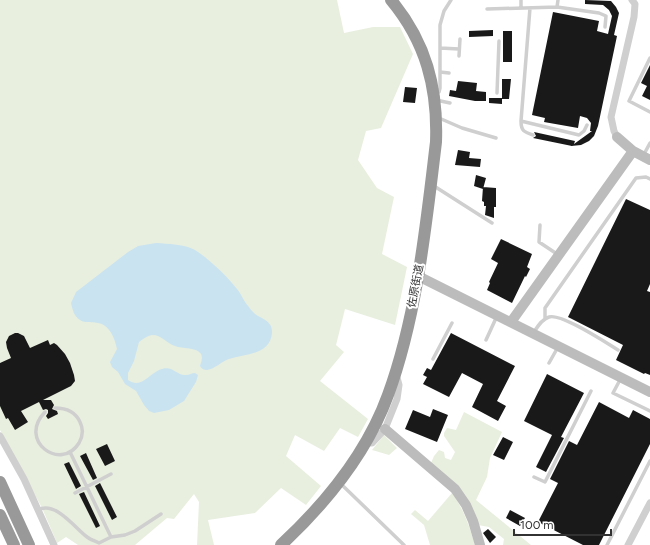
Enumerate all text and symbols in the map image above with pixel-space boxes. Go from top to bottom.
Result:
street label: 佐原街道 [405,263,426,309]
scale bar [514,511,611,537]
text: 100 m [520,518,554,532]

